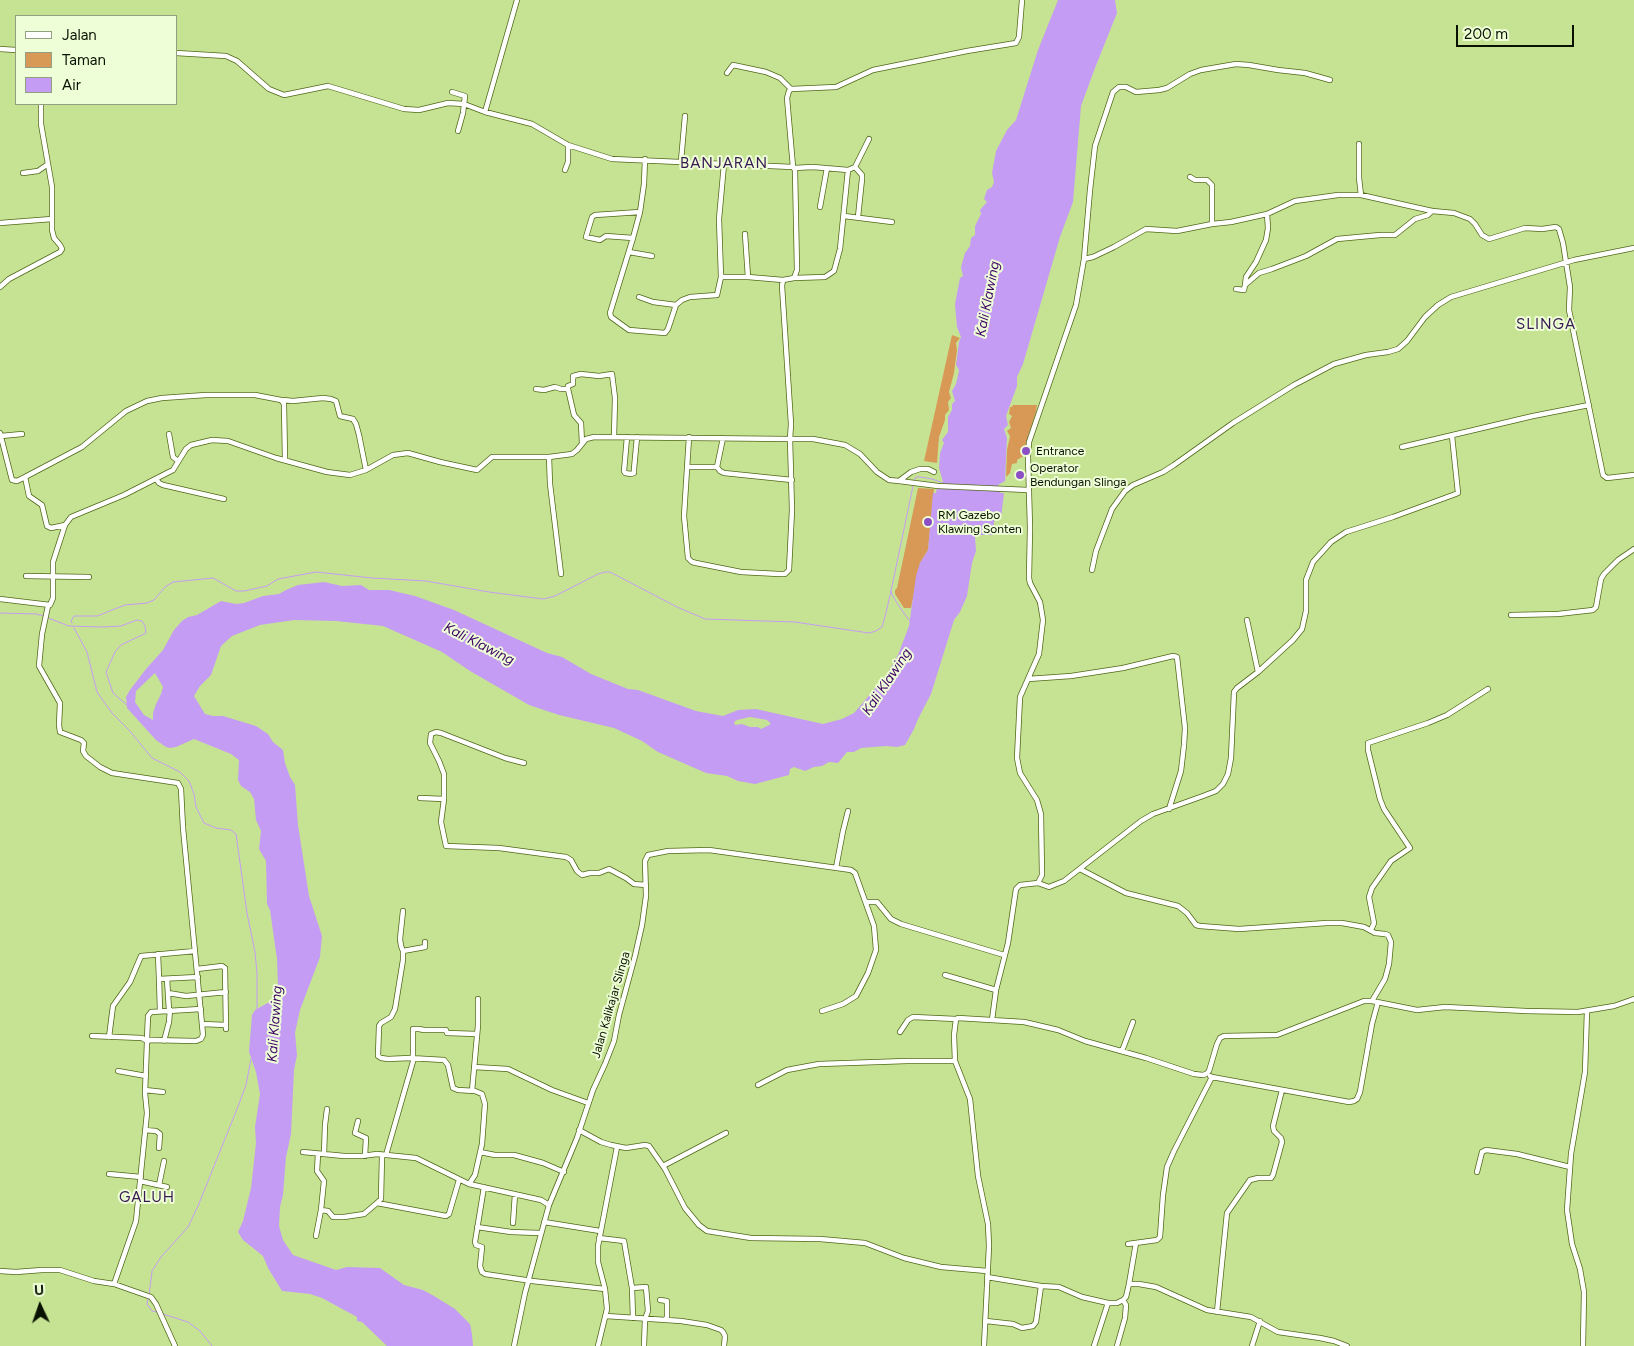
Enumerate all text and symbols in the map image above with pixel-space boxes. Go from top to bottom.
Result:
legend [15,15,178,105]
scale bar [1459,15,1576,47]
text: 200 m [1464,25,1508,43]
text: Jalan [62,26,97,44]
text: Taman [62,51,106,69]
text: Air [62,76,81,94]
district label: BANJARAN [679,155,769,173]
water label: Kali Klawing [972,260,1004,338]
district label: SLINGA [1515,316,1577,334]
place label: Entrance [1036,444,1084,458]
marker: Entrance [1020,445,1032,457]
place label: Operator Bendungan Slinga [1030,461,1126,489]
marker: Operator Bendungan Slinga [1014,469,1026,481]
place label: RM Gazebo Klawing Sonten [938,508,1022,536]
marker: RM Gazebo Klawing Sonten [922,516,934,528]
water label: Kali Klawing [441,619,517,669]
water label: Kali Klawing [859,646,915,718]
street label: Jalan Kalikajar Slinga [589,950,633,1060]
water label: Kali Klawing [264,985,286,1063]
district label: GALUH [118,1189,176,1207]
north arrow [15,1281,65,1331]
text: U [34,1282,45,1299]

